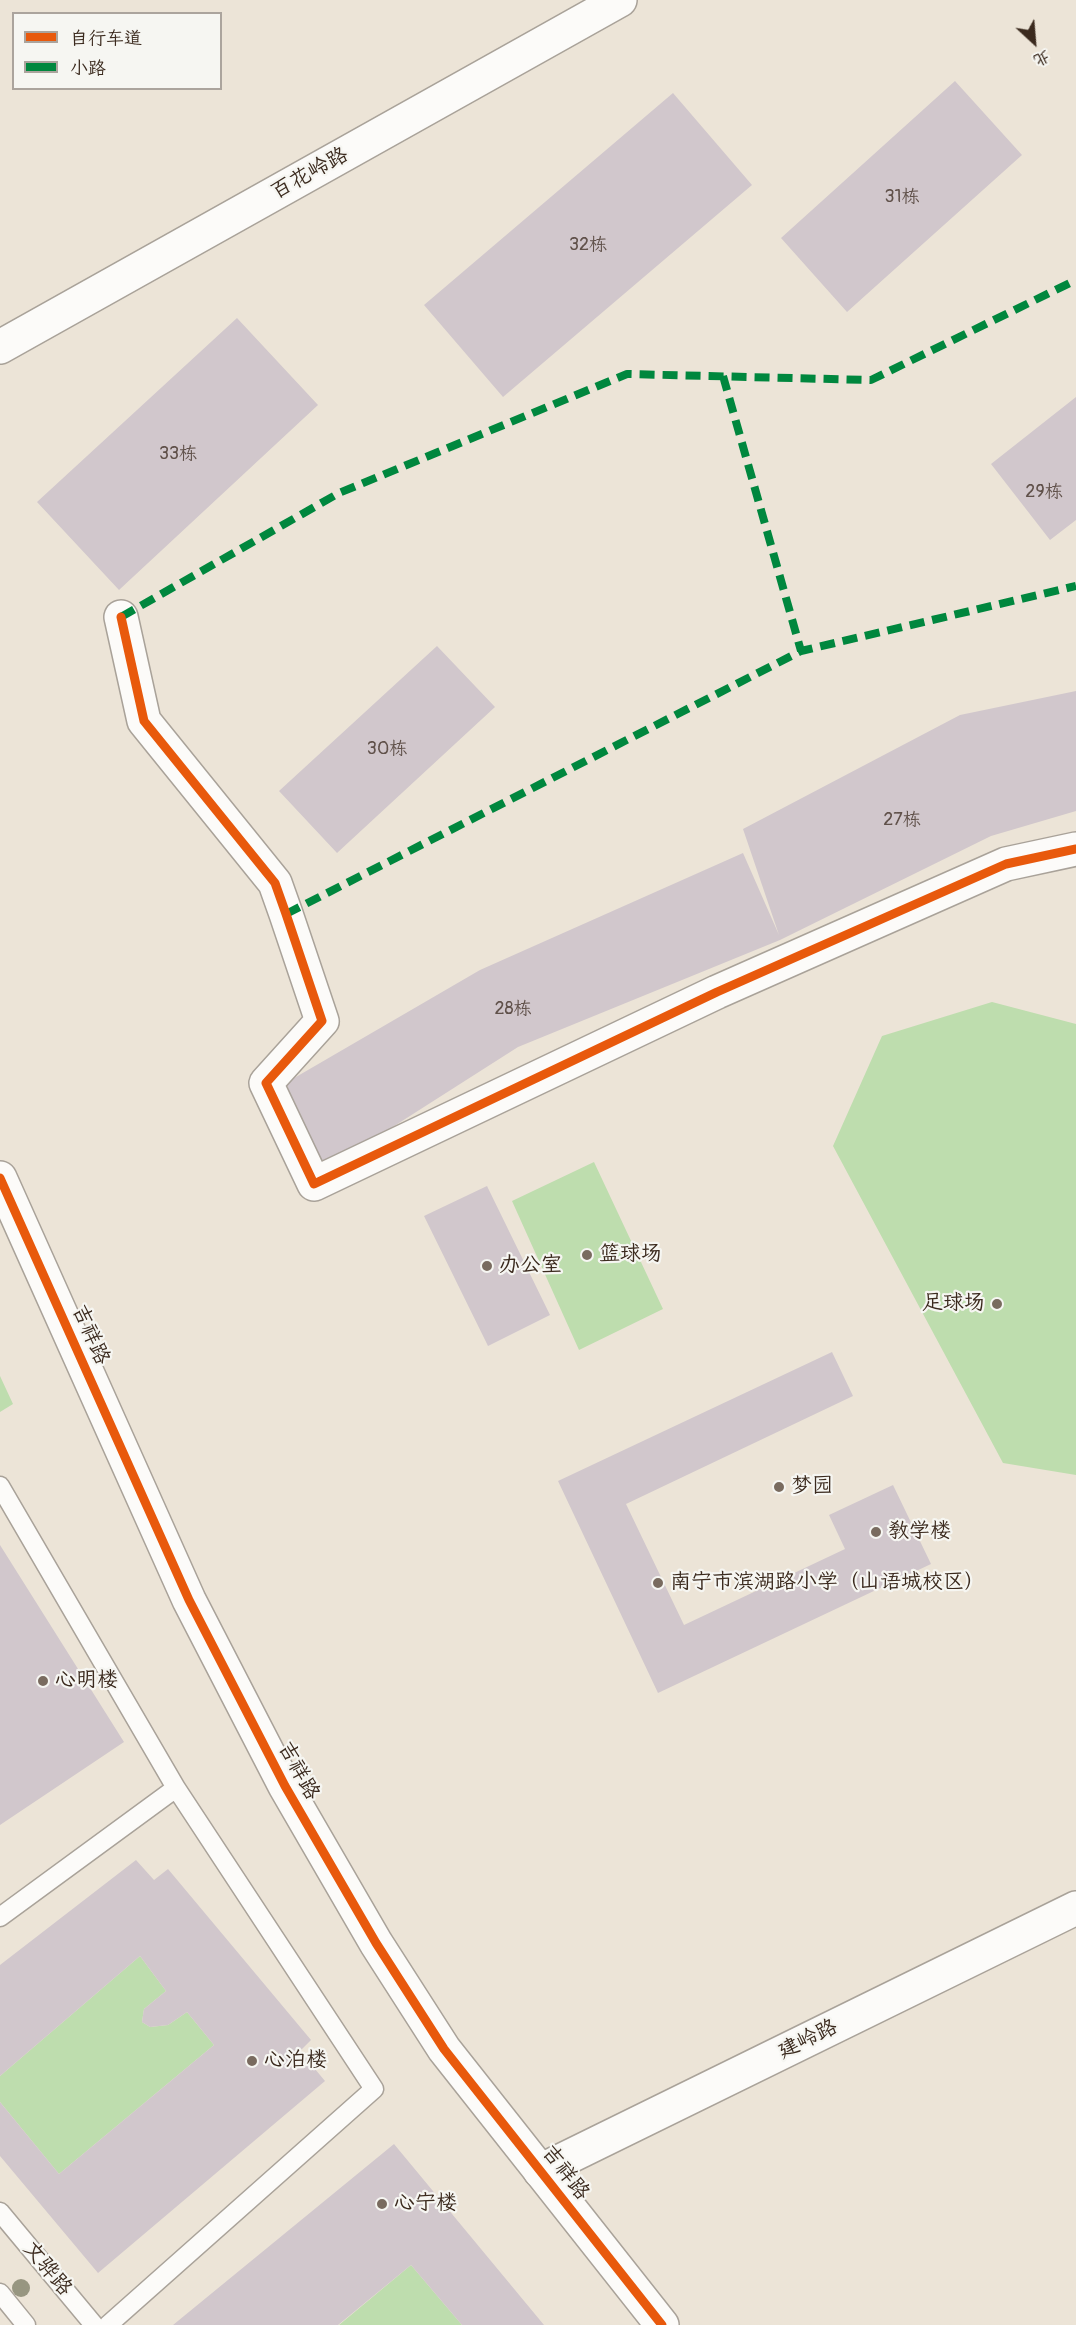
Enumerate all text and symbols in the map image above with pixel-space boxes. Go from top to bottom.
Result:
legend [12,12,222,90]
north arrow [1004,12,1064,72]
text: 自行车道 [70,27,142,50]
text: 北 [1030,46,1053,71]
text: 小路 [70,57,106,80]
street label: 百花岭路 [267,143,353,205]
house number: 31栋 [884,186,920,208]
house number: 32栋 [569,234,607,256]
house number: 33栋 [159,443,197,465]
house number: 29栋 [1025,481,1063,503]
house number: 30栋 [367,738,407,760]
house number: 27栋 [883,809,921,831]
house number: 28栋 [494,998,532,1020]
place label: 篮球场 [599,1242,662,1268]
marker: 篮球场 [580,1248,594,1262]
place label: 办公室 [499,1253,562,1279]
marker: 办公室 [480,1259,494,1273]
place label: 足球场 [922,1291,985,1317]
marker: 足球场 [990,1297,1004,1311]
street label: 吉祥路 [66,1301,114,1369]
place label: 梦园 [791,1474,833,1500]
marker: 梦园 [772,1480,786,1494]
place label: 教学楼 [888,1519,951,1545]
marker: 教学楼 [869,1525,883,1539]
place label: 南宁市滨湖路小学（山语城校区） [670,1570,985,1596]
marker: 南宁市滨湖路小学（山语城校区） [651,1576,665,1590]
place label: 心明楼 [55,1668,118,1694]
marker: 心明楼 [36,1674,50,1688]
street label: 吉祥路 [272,1737,324,1805]
street label: 建岭路 [774,2015,842,2065]
place label: 心泊楼 [264,2048,327,2074]
marker: 心泊楼 [245,2054,259,2068]
street label: 吉祥路 [536,2140,594,2206]
place label: 心宁楼 [394,2191,457,2217]
marker: 心宁楼 [375,2197,389,2211]
street label: 文骅路 [17,2237,77,2301]

